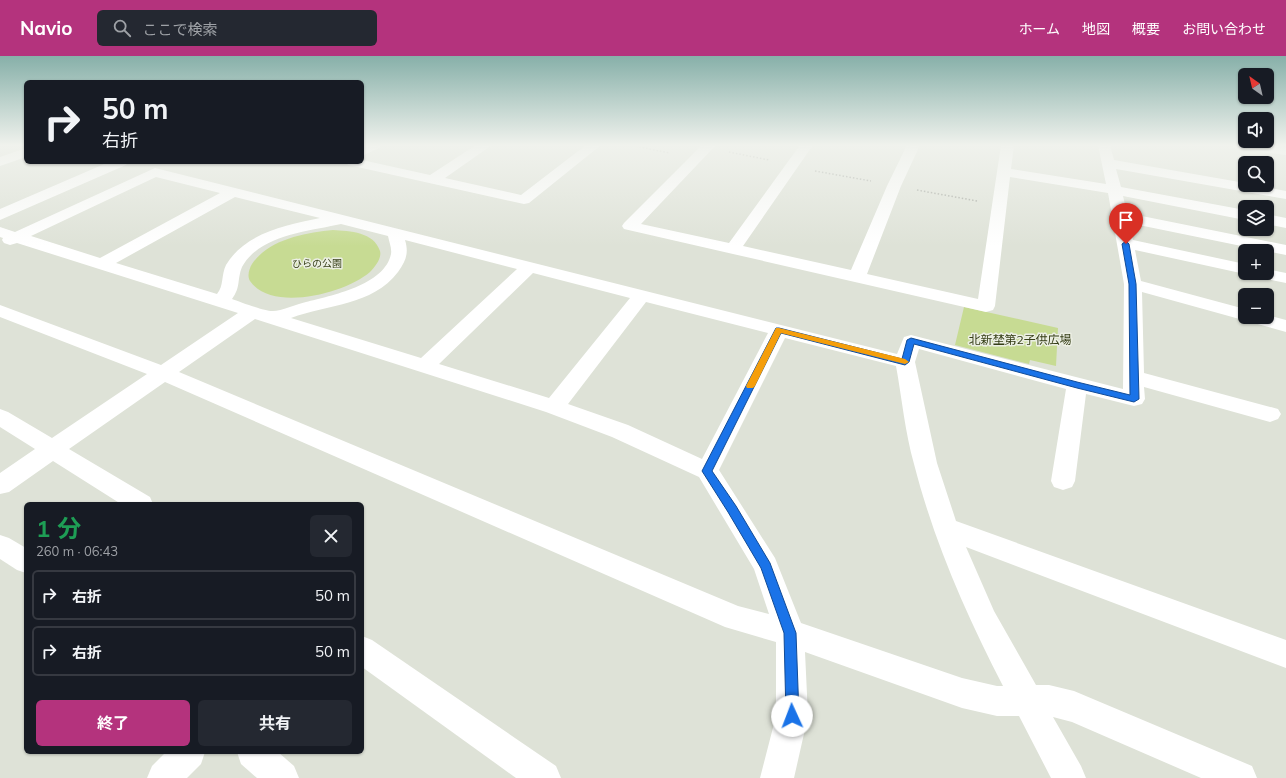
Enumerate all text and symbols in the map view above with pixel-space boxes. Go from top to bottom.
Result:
search box [97,10,377,46]
text: Navio [20,16,73,40]
icon: search [111,17,133,39]
text: ここで検索 [143,20,218,39]
text: ホーム [1018,20,1060,38]
text: 地図 [1082,20,1110,38]
text: 概要 [1132,20,1160,38]
text: お問い合わせ [1182,20,1266,38]
north arrow [1238,68,1274,104]
map controls [1238,68,1274,324]
text: 50 m [102,91,168,126]
icon: right [36,96,88,148]
button: sound [1238,112,1274,148]
text: 右折 [102,129,138,152]
button: search [1238,156,1274,192]
button: layers [1238,200,1274,236]
pin [1109,203,1143,244]
icon: arrive [1115,209,1137,231]
button: + [1238,244,1274,280]
park label: ひらの公園 [292,257,342,270]
button: − [1238,288,1274,324]
park label: 北新埜第2子供広場 [968,332,1072,347]
text: 1 分 [36,513,81,543]
button: close [310,515,352,557]
text: 260 m · 06:43 [36,543,118,559]
icon: right [38,584,60,606]
text: 50 m [315,586,350,605]
text: 右折 [72,587,102,606]
icon: right [38,640,60,662]
text: 50 m [315,642,350,661]
text: 右折 [72,643,102,662]
position arrow [771,695,813,737]
button: 終了 [36,700,190,746]
button: 共有 [198,700,352,746]

